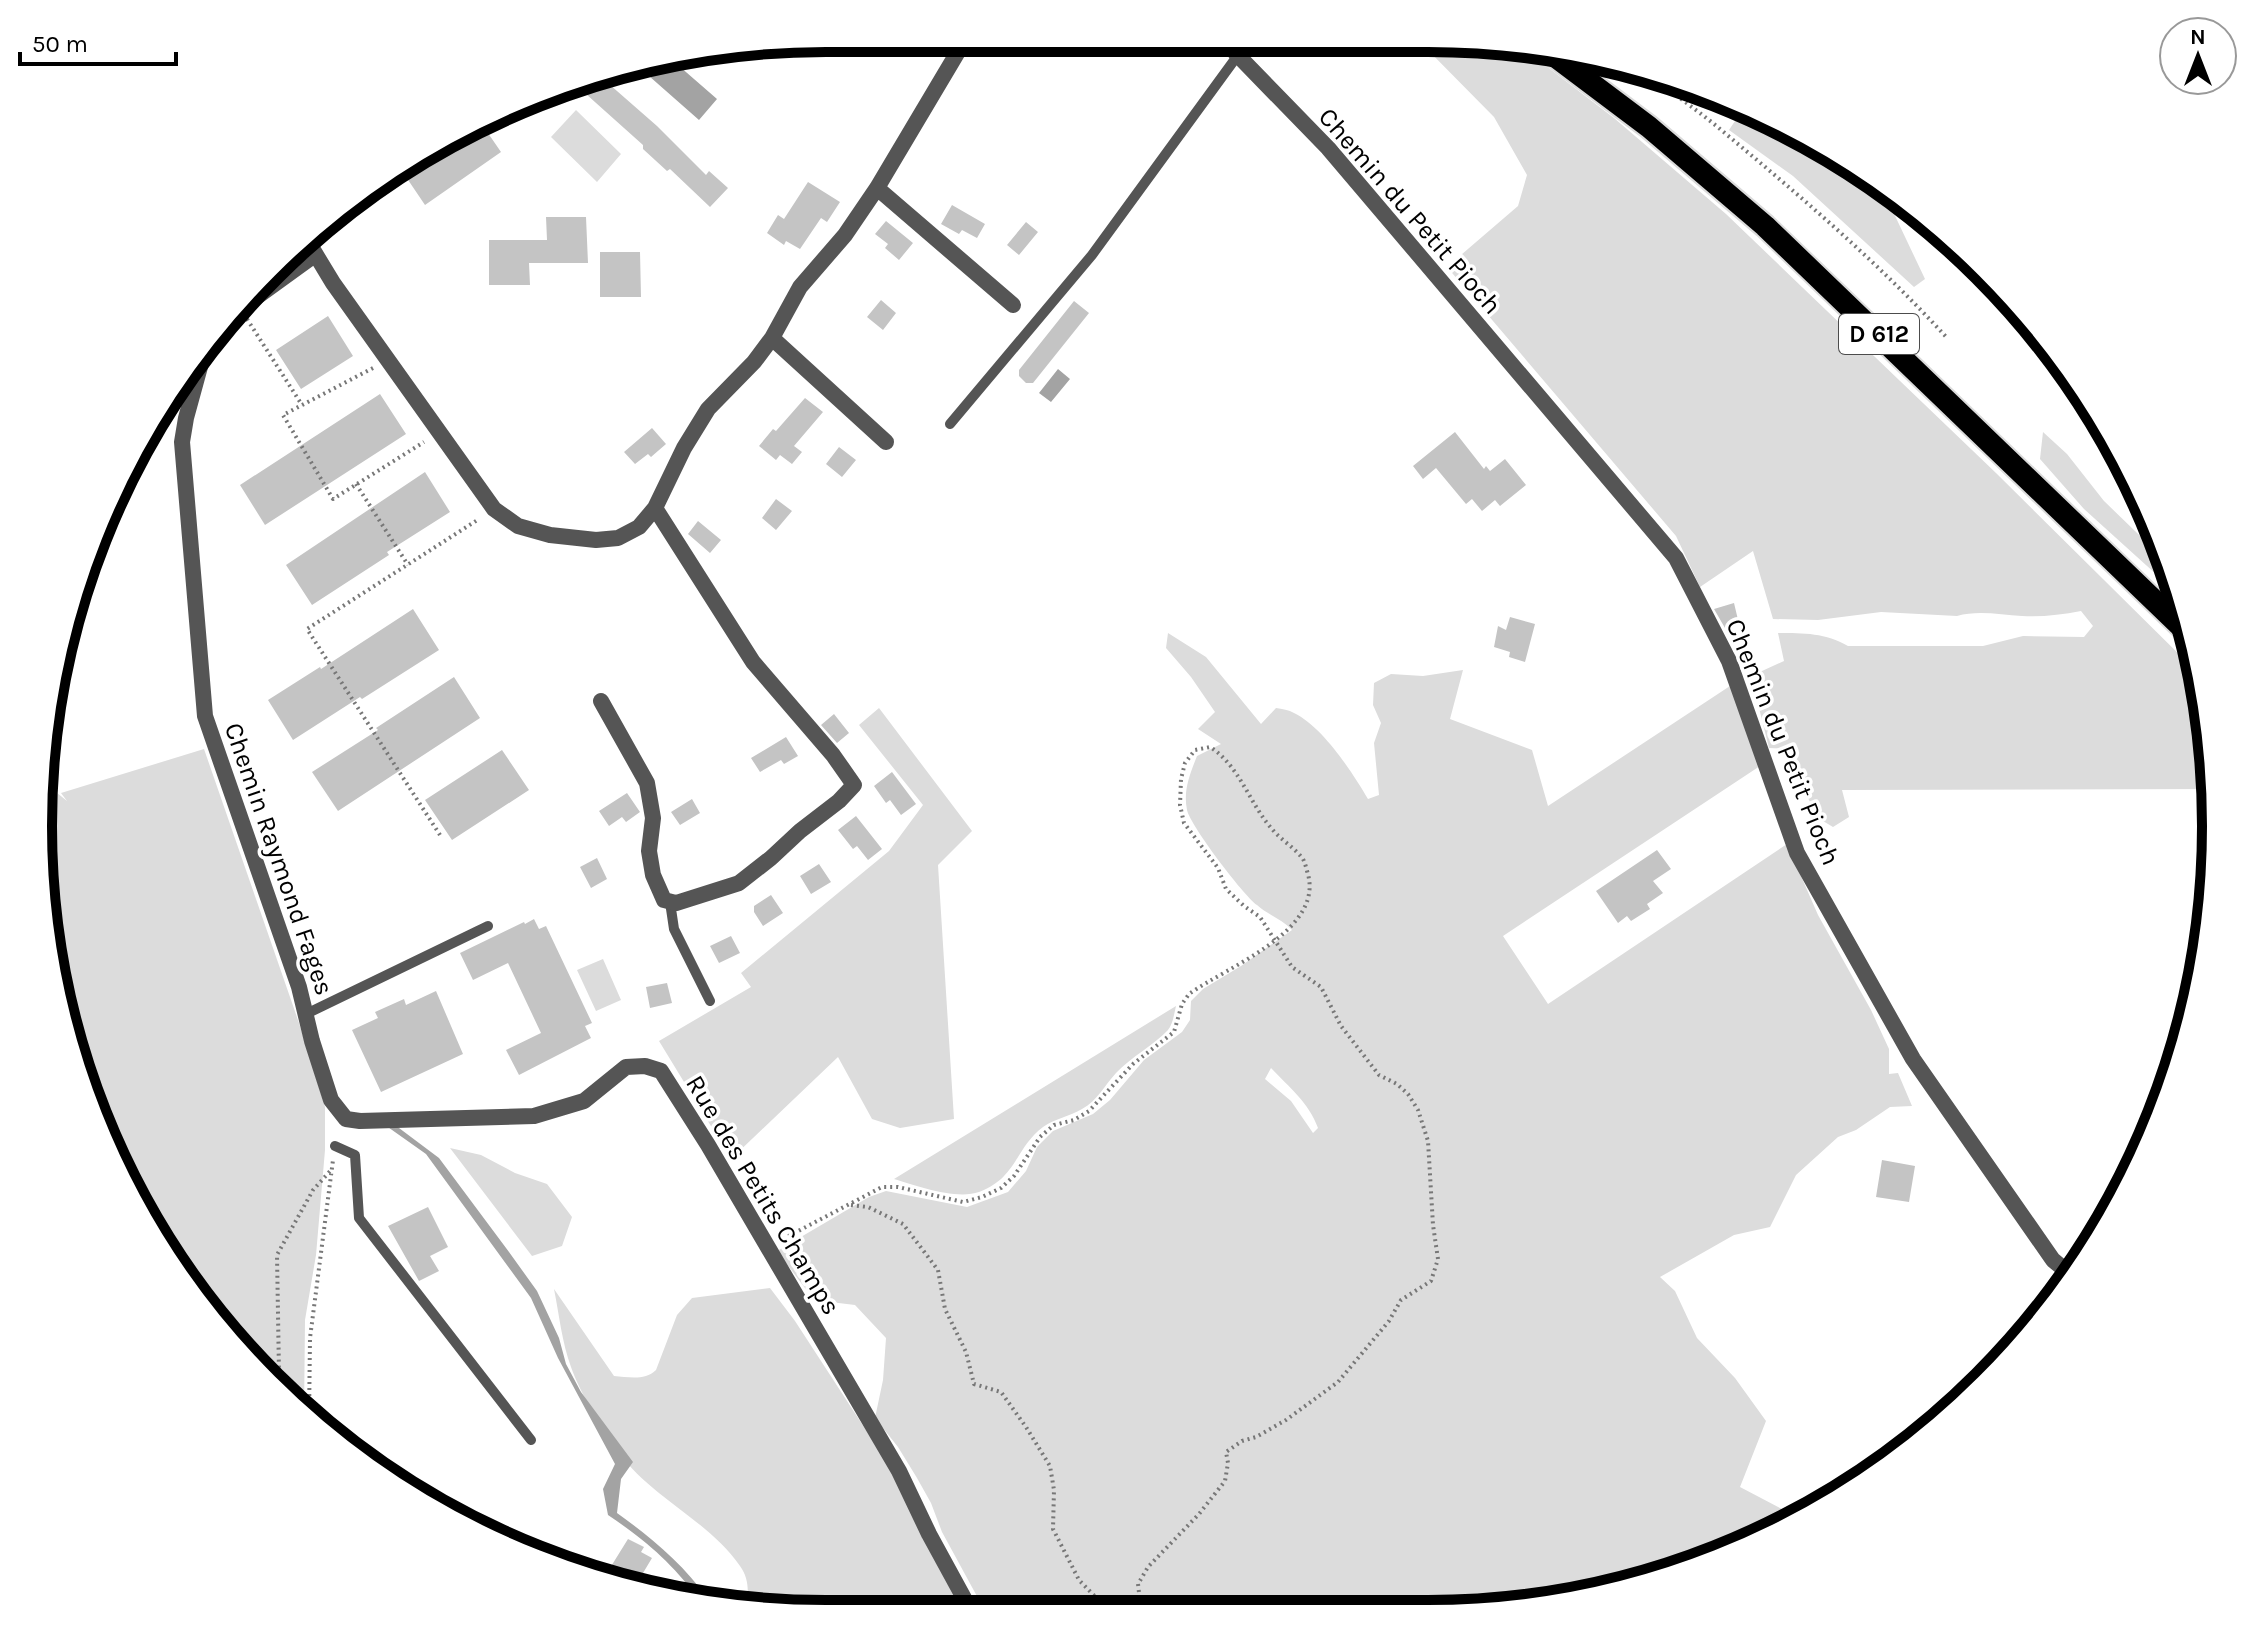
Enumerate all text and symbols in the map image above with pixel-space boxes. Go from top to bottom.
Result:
scale bar [20,16,176,66]
north arrow [2158,16,2238,96]
text: N [2190,24,2206,50]
text: 50 m [32,30,88,58]
street label: Chemin du Petit Pioch [1312,102,1508,320]
road number: D 612 [1839,314,1919,354]
street label: Chemin du Petit Pioch [1719,614,1847,870]
street label: Chemin Raymond Fages [218,719,340,999]
street label: Rue des Petits Champs [679,1070,847,1320]

